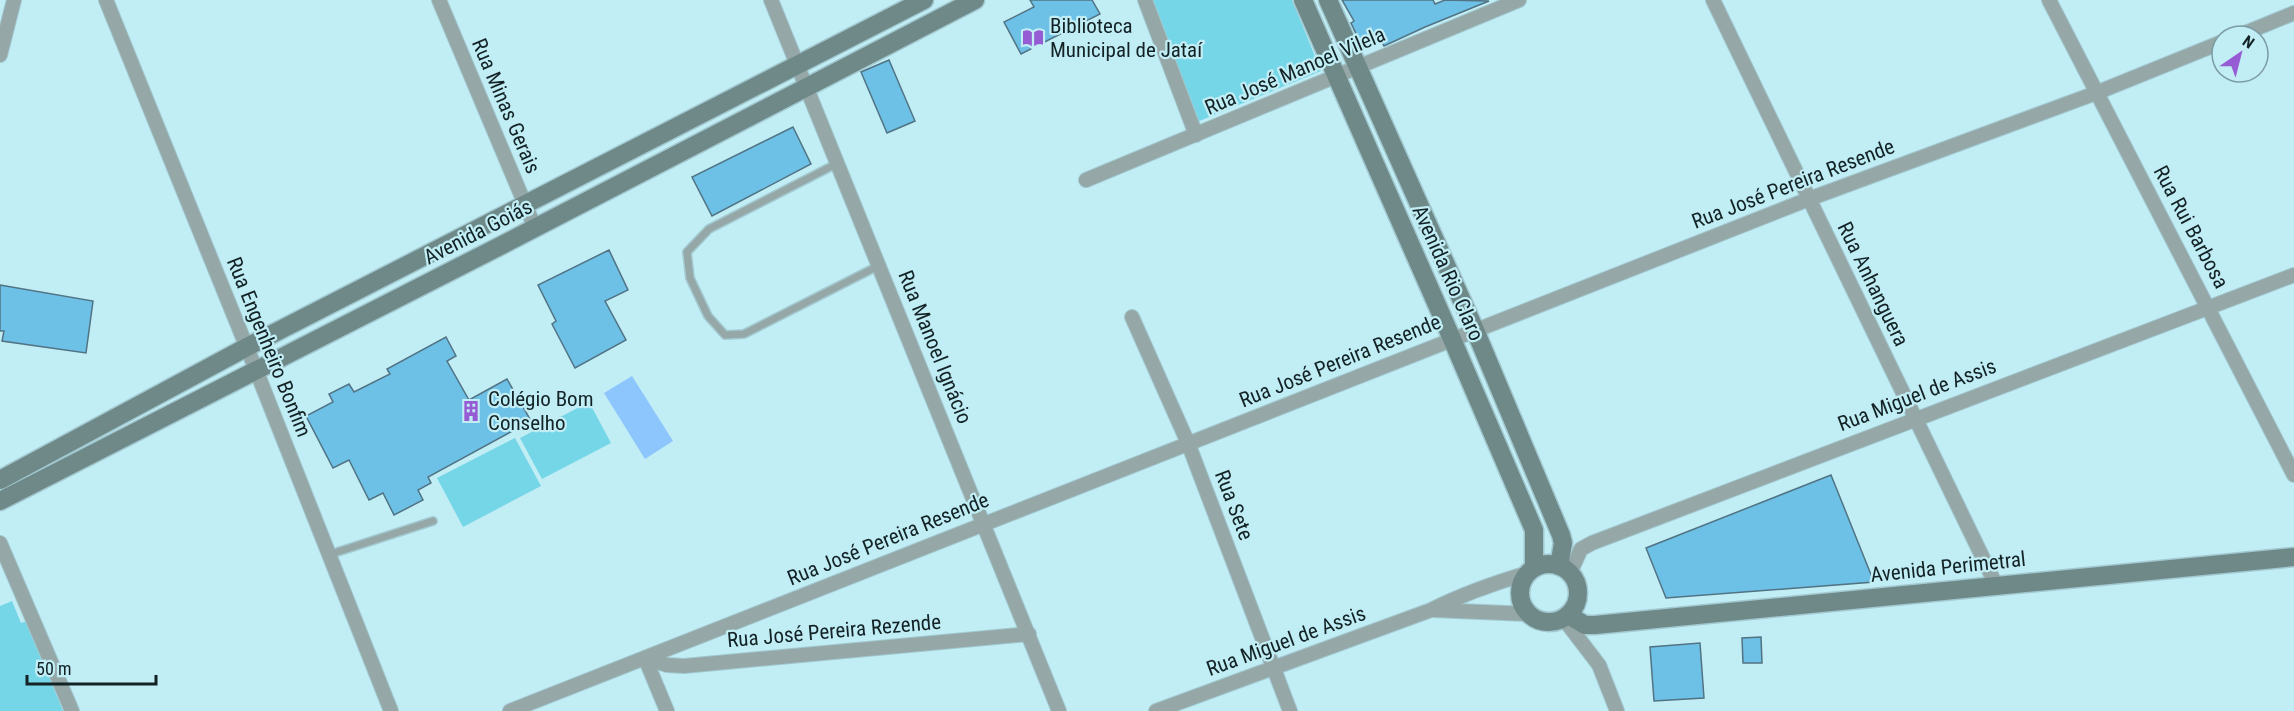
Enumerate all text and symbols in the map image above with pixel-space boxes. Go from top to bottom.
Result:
place label: Biblioteca Municipal de Jataí [1050,14,1203,62]
street label: Rua José Manoel Vilela [1201,22,1389,120]
north arrow [2210,24,2270,84]
library icon: Biblioteca Municipal de Jataí [1021,26,1045,50]
text: N [2239,32,2258,53]
street label: Rua Minas Gerais [467,35,545,177]
street label: Rua José Pereira Resende [1688,134,1898,234]
street label: Rua Rui Barbosa [2149,162,2233,292]
street label: Avenida Goiás [420,195,536,269]
street label: Avenida Rio Claro [1407,202,1489,344]
street label: Rua Anhanguera [1833,218,1913,350]
street label: Rua Engenheiro Bonfim [222,254,316,440]
street label: Rua Manoel Ignácio [893,267,977,427]
street label: Rua José Pereira Resende [1236,310,1444,412]
street label: Rua Miguel de Assis [1834,354,2000,436]
place label: Colégio Bom Conselho [488,387,593,435]
building icon: Colégio Bom Conselho [459,399,483,423]
street label: Rua Sete [1210,467,1258,544]
street label: Rua José Pereira Resende [784,488,992,590]
street label: Avenida Perimetral [1869,547,2027,587]
street label: Rua Miguel de Assis [1203,601,1369,681]
street label: Rua José Pereira Rezende [726,610,942,652]
scale bar [27,648,156,686]
text: 50 m [36,658,71,679]

